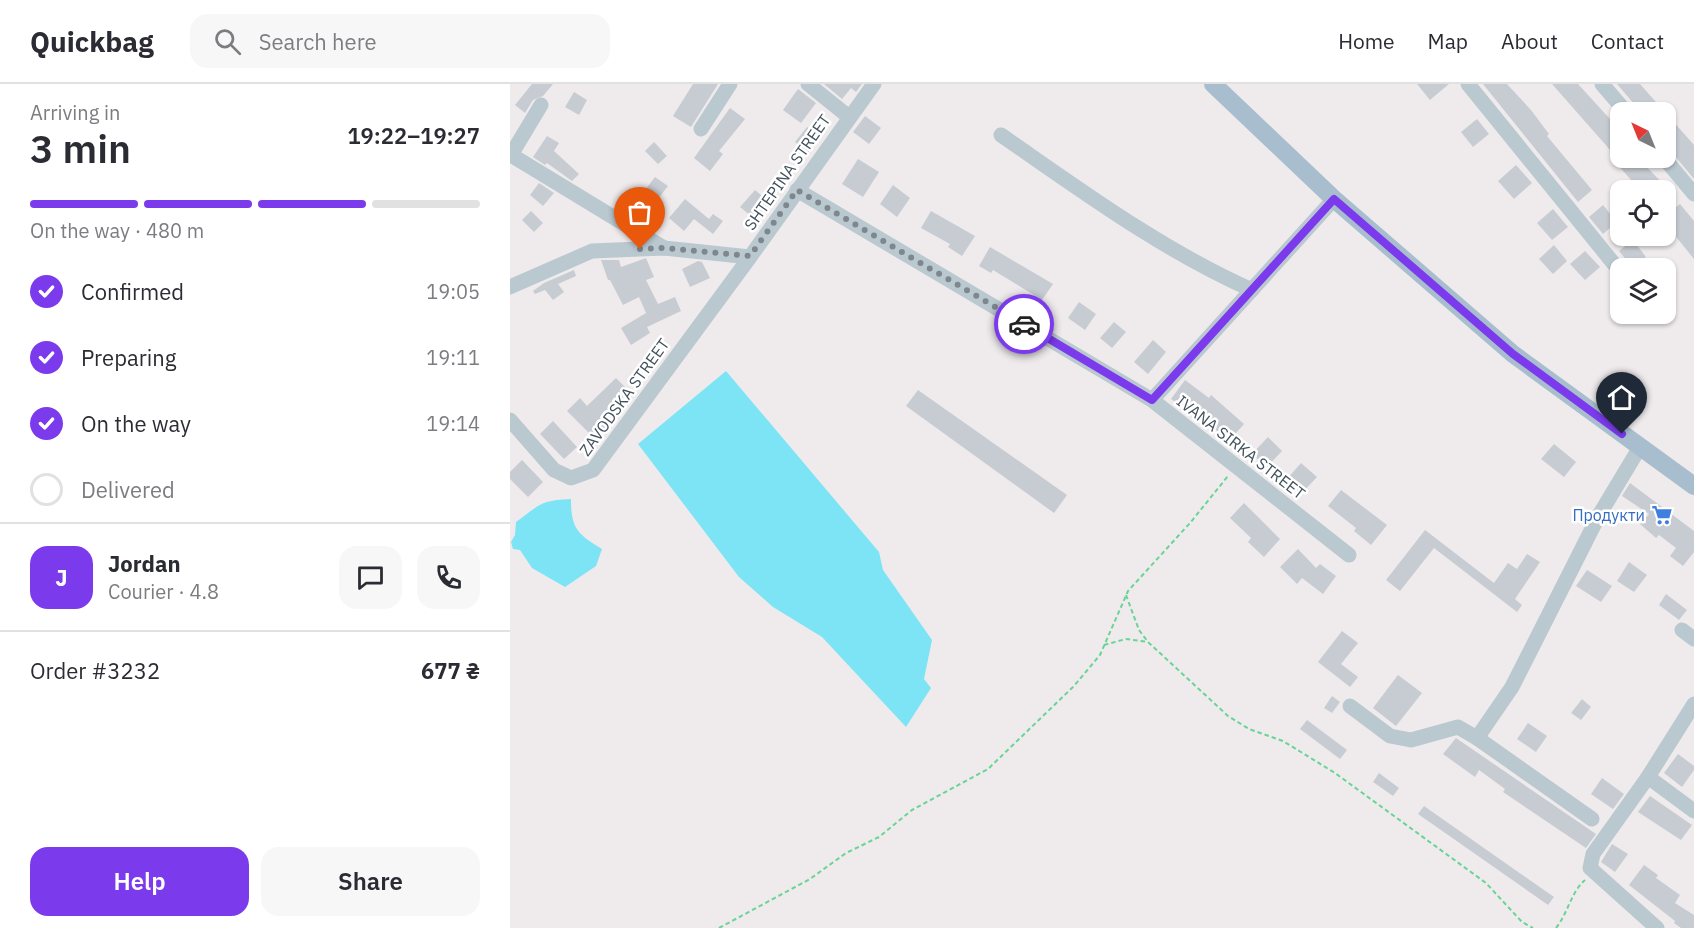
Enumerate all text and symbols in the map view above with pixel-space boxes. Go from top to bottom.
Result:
search box [190,14,610,68]
text: Quickbag [30,23,154,60]
icon: search [211,25,244,58]
text: Search here [259,27,377,56]
text: Home [1338,27,1395,55]
text: Map [1428,27,1468,55]
text: About [1501,27,1558,55]
text: Contact [1591,27,1664,55]
text: Arriving in [30,99,120,126]
north arrow [1610,102,1676,168]
map controls [1610,102,1676,324]
street label: SHTEPINA STREET [740,110,834,234]
text: 19:22–19:27 [347,121,480,150]
text: 3 min [30,123,131,174]
button: locate [1610,180,1676,246]
pin [614,187,665,249]
icon: bag [623,196,656,229]
text: On the way · 480 m [30,217,204,244]
button: layers [1610,258,1676,324]
icon: check [30,275,63,308]
text: Confirmed [81,277,184,306]
text: 19:05 [426,278,480,305]
courier [994,294,1054,354]
icon: car [1008,308,1041,341]
street label: ZAVODSKA STREET [575,334,673,460]
icon: check [30,341,63,374]
text: Preparing [81,343,176,372]
text: 19:11 [426,344,480,371]
pin [1596,372,1647,434]
icon: home [1605,381,1638,414]
street label: IVANA SIRKA STREET [1173,391,1309,503]
icon: check [30,407,63,440]
text: On the way [81,409,191,438]
text: 19:14 [426,410,480,437]
text: Delivered [81,475,175,504]
supermarket icon: Продукти [1650,503,1674,527]
place label: Продукти [1572,505,1645,525]
button: chat [339,546,402,609]
button: phone [417,546,480,609]
text: Jordan [108,549,181,578]
text: J [55,563,68,592]
text: Courier · 4.8 [108,578,219,605]
text: Order #3232 [30,656,160,685]
text: 677 ₴ [421,656,480,685]
button: Help [30,847,249,916]
button: Share [261,847,480,916]

